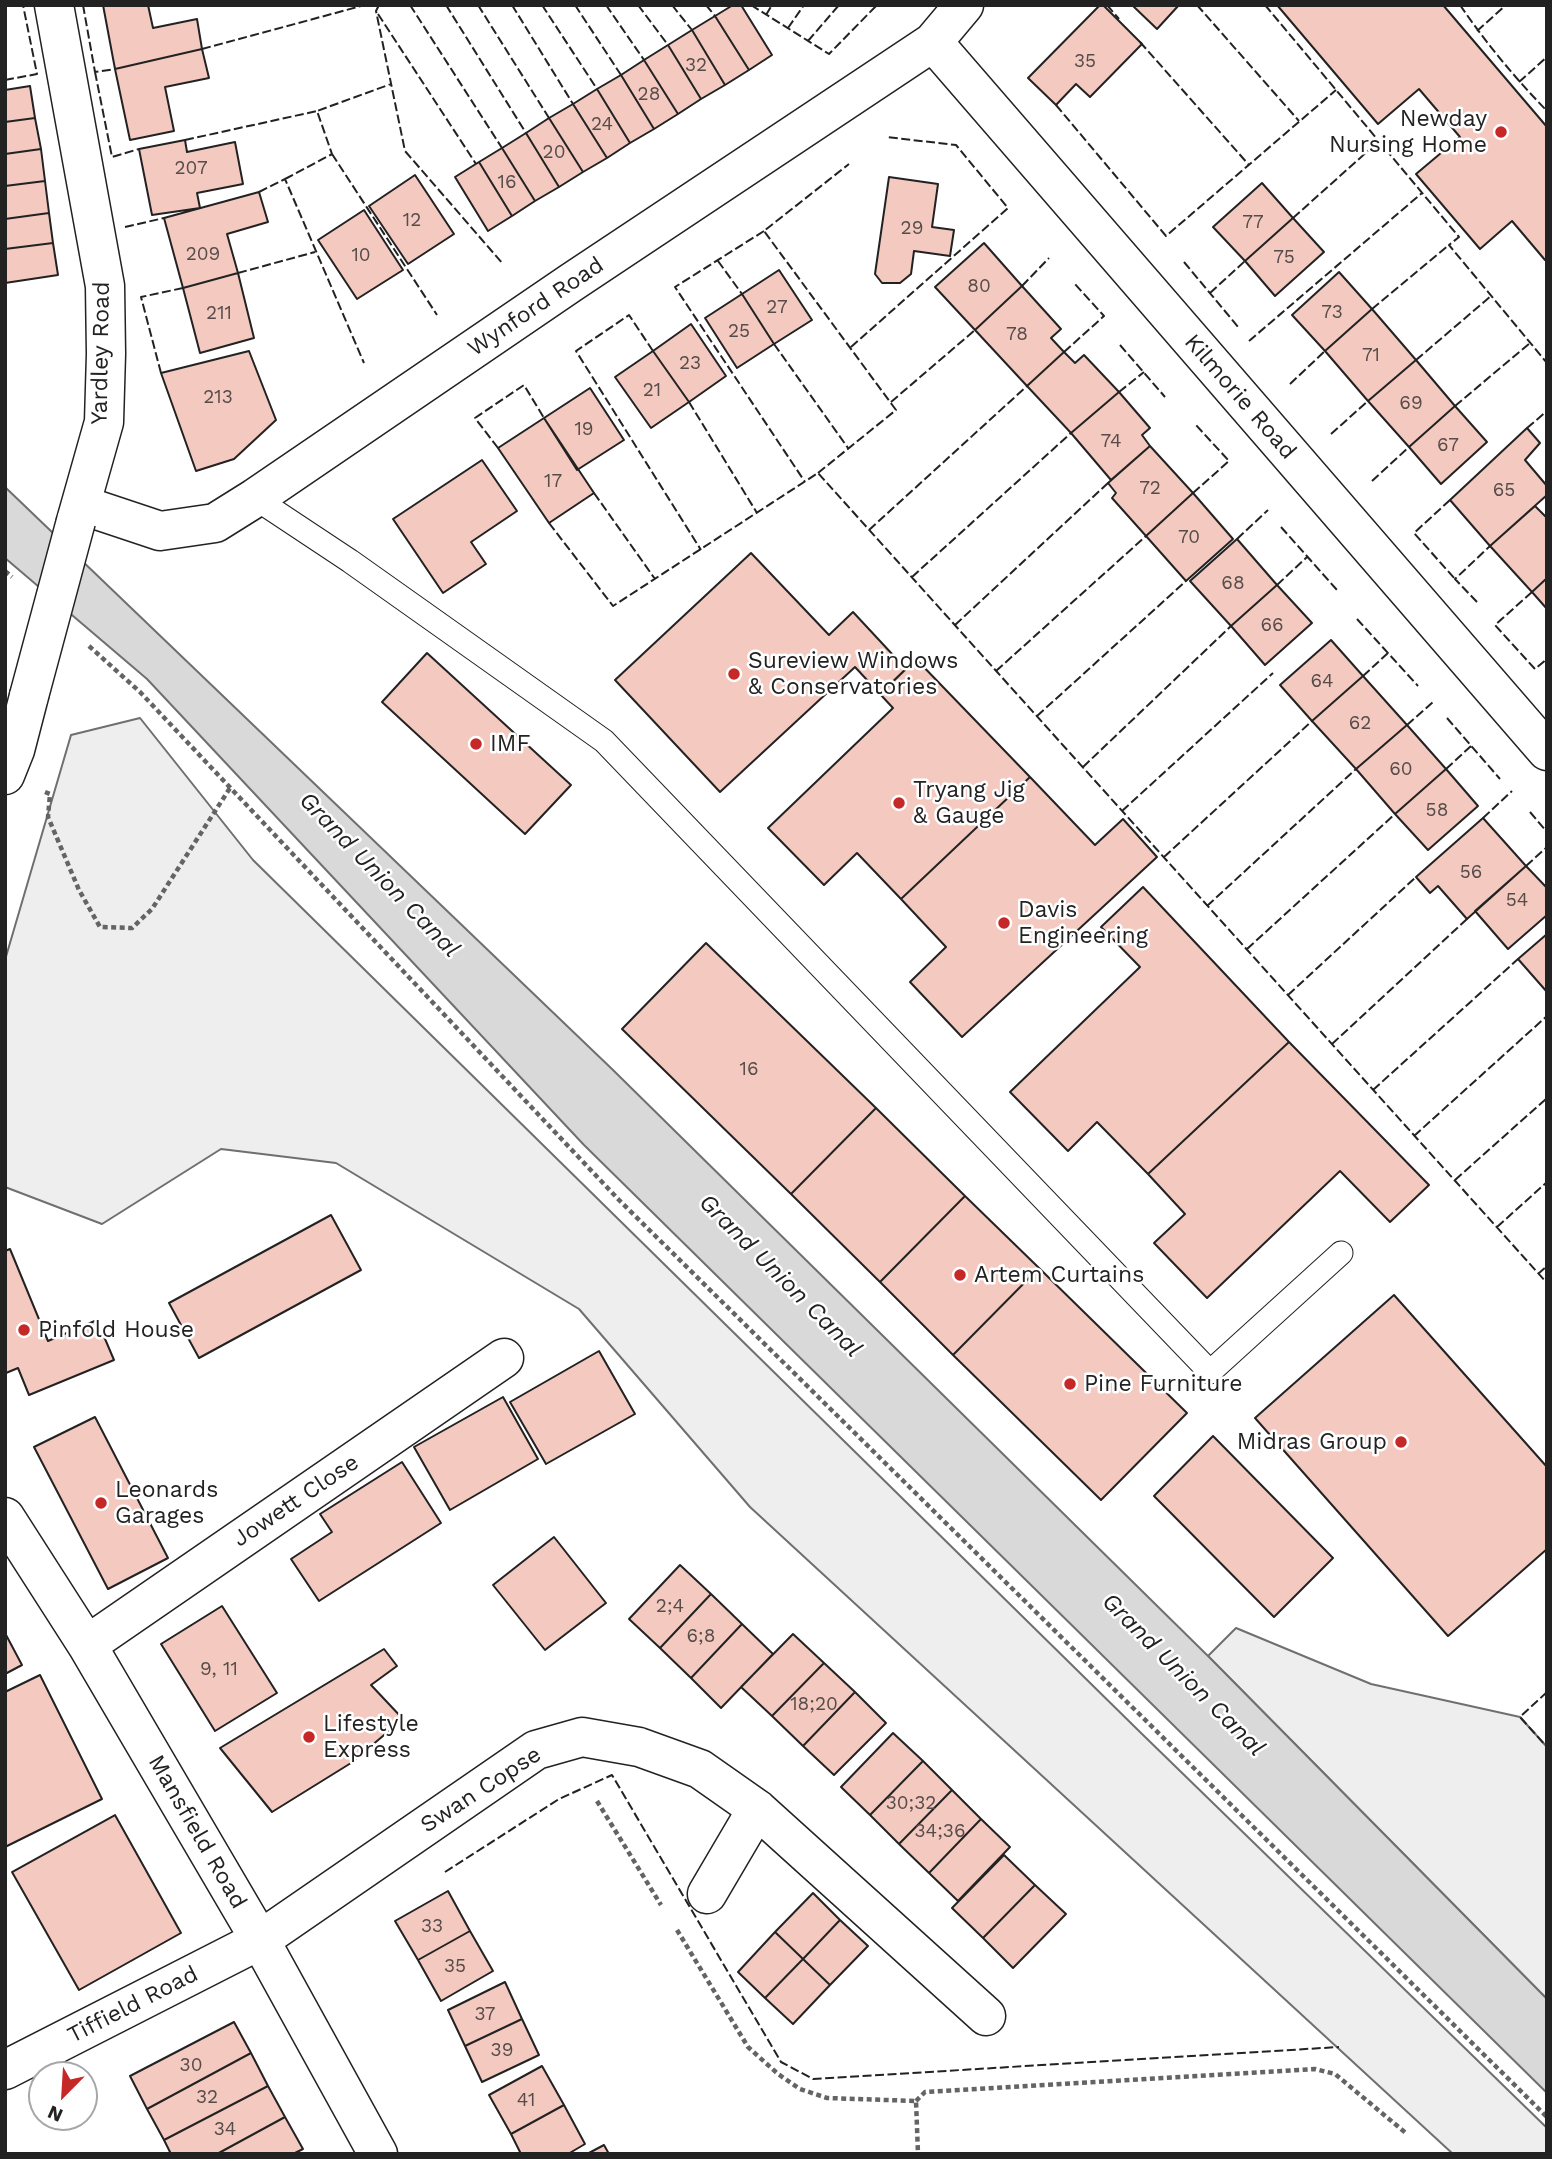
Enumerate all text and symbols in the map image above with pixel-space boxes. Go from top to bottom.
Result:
house number: 35 [1074,50,1096,72]
house number: 32 [685,54,707,76]
house number: 28 [638,83,660,105]
place label: Newday Nursing Home [1329,105,1487,159]
house number: 24 [591,113,613,135]
marker: Newday Nursing Home [1493,124,1509,140]
house number: 20 [543,141,565,163]
house number: 207 [174,157,208,179]
house number: 16 [498,171,516,193]
house number: 12 [403,209,421,231]
house number: 77 [1242,211,1264,233]
house number: 29 [901,217,923,239]
house number: 209 [186,243,220,265]
house number: 10 [351,244,371,266]
house number: 75 [1273,246,1295,268]
street label: Wynford Road [463,251,609,363]
house number: 80 [967,275,991,297]
street label: Yardley Road [86,281,116,425]
house number: 27 [766,296,788,318]
house number: 73 [1321,301,1343,323]
house number: 211 [206,302,232,324]
house number: 25 [728,320,750,342]
house number: 78 [1006,323,1028,345]
street label: Kilmorie Road [1178,329,1302,465]
house number: 71 [1362,344,1380,366]
house number: 23 [679,352,701,374]
house number: 21 [643,379,661,401]
house number: 213 [203,386,233,408]
house number: 69 [1399,392,1423,414]
house number: 19 [574,418,594,440]
house number: 74 [1101,430,1121,452]
house number: 67 [1437,434,1459,456]
house number: 17 [544,470,562,492]
house number: 72 [1139,477,1161,499]
house number: 65 [1493,479,1515,501]
house number: 70 [1178,526,1200,548]
house number: 68 [1221,572,1245,594]
house number: 66 [1260,614,1284,636]
place label: Sureview Windows & Conservatories [748,647,958,701]
marker: Sureview Windows & Conservatories [726,666,742,682]
house number: 64 [1310,670,1334,692]
house number: 62 [1349,712,1371,734]
place label: IMF [490,730,530,758]
marker: IMF [468,736,484,752]
house number: 60 [1389,758,1413,780]
place label: Tryang Jig & Gauge [913,776,1025,830]
water label: Grand Union Canal [293,786,465,964]
marker: Tryang Jig & Gauge [891,795,907,811]
house number: 58 [1426,799,1448,821]
house number: 56 [1460,861,1482,883]
house number: 54 [1506,889,1528,911]
place label: Davis Engineering [1018,896,1148,950]
marker: Davis Engineering [996,915,1012,931]
house number: 16 [740,1058,758,1080]
water label: Grand Union Canal [692,1188,868,1364]
place label: Artem Curtains [974,1261,1144,1289]
marker: Artem Curtains [952,1267,968,1283]
place label: Pinfold House [38,1316,194,1344]
marker: Pinfold House [16,1322,32,1338]
place label: Pine Furniture [1084,1370,1243,1398]
marker: Pine Furniture [1062,1376,1078,1392]
place label: Midras Group [1237,1428,1387,1456]
marker: Midras Group [1393,1434,1409,1450]
street label: Jowett Close [228,1449,364,1553]
place label: Leonards Garages [115,1476,218,1530]
marker: Leonards Garages [93,1495,109,1511]
water label: Grand Union Canal [1095,1587,1271,1763]
house number: 2;4 [656,1595,684,1617]
house number: 6;8 [687,1625,715,1647]
house number: 9, 11 [200,1658,238,1680]
house number: 18;20 [790,1693,838,1715]
place label: Lifestyle Express [323,1710,419,1764]
marker: Lifestyle Express [301,1729,317,1745]
street label: Swan Copse [416,1741,546,1839]
street label: Mansfield Road [142,1750,252,1914]
house number: 30;32 [886,1792,936,1814]
house number: 34;36 [915,1820,965,1842]
house number: 33 [421,1915,443,1937]
house number: 35 [444,1955,466,1977]
street label: Tiffield Road [63,1960,203,2050]
house number: 37 [475,2003,495,2025]
house number: 39 [491,2039,513,2061]
house number: 30 [180,2054,202,2076]
north arrow [28,2061,98,2131]
house number: 32 [196,2086,218,2108]
house number: 41 [517,2089,535,2111]
text: N [44,2100,66,2127]
house number: 34 [214,2118,236,2140]

